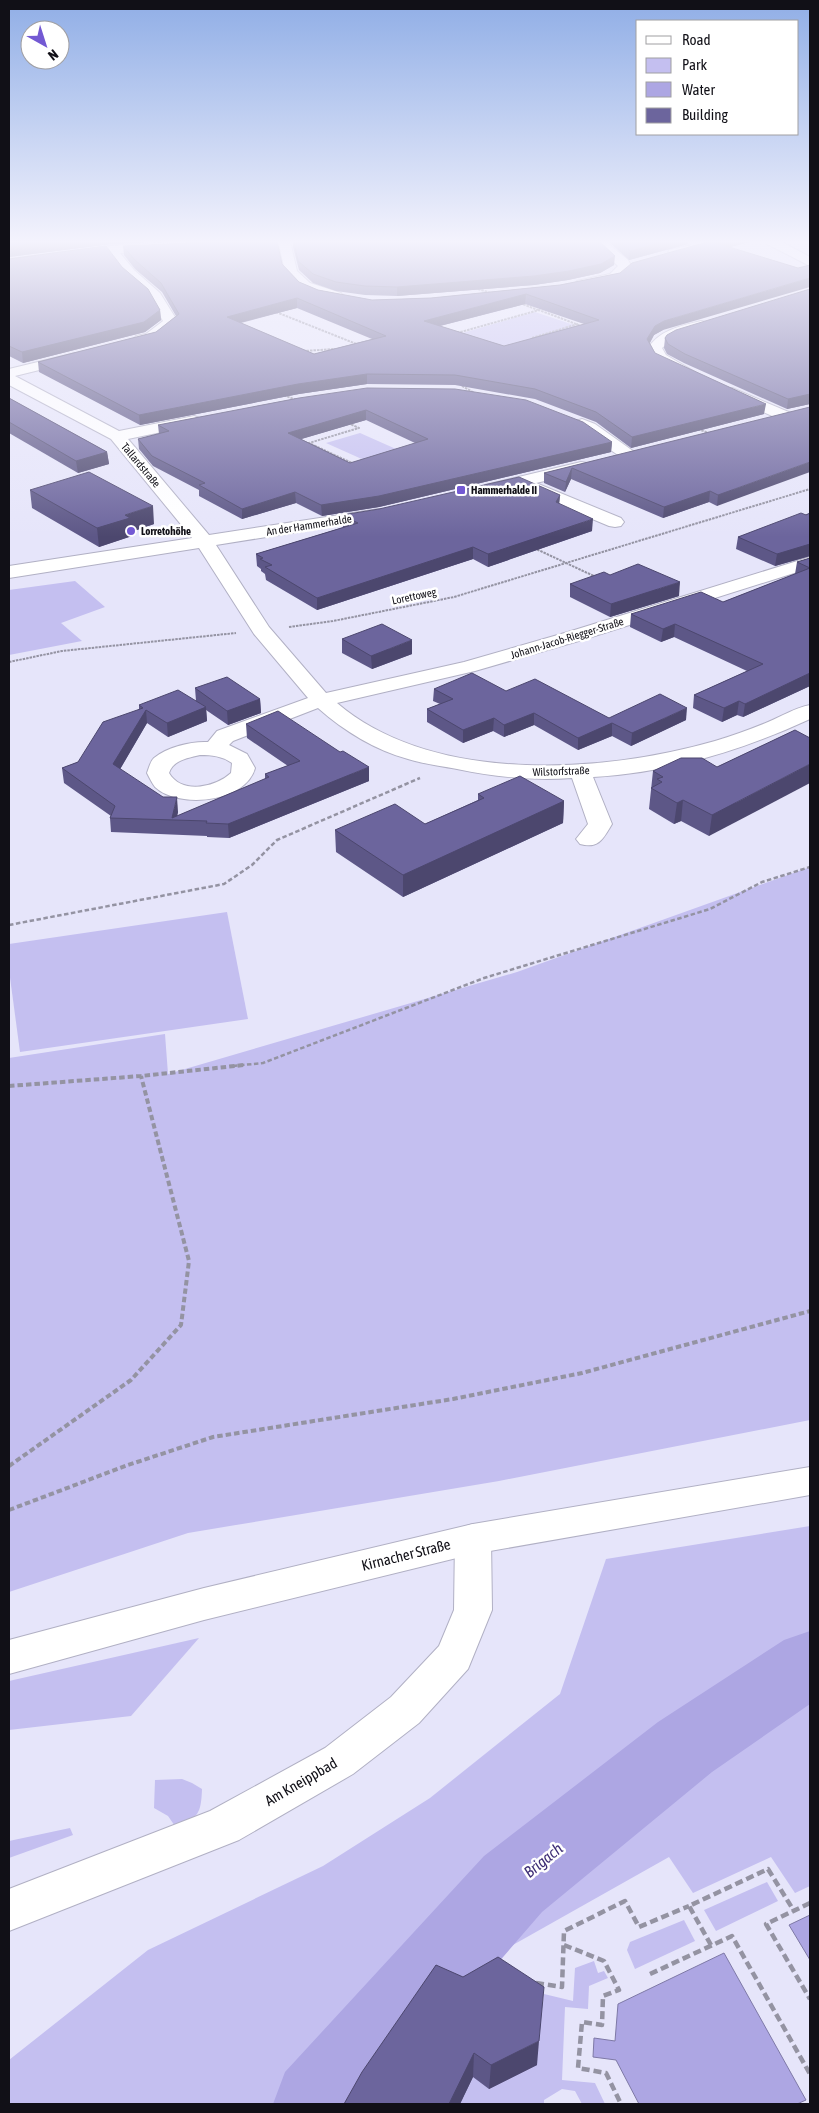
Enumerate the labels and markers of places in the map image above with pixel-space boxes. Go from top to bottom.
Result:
marker: Hammerhalde II [455,484,467,496]
place label: Hammerhalde II [471,484,537,496]
marker: Lorretohöhe [125,525,137,537]
place label: Lorretohöhe [141,525,191,537]

